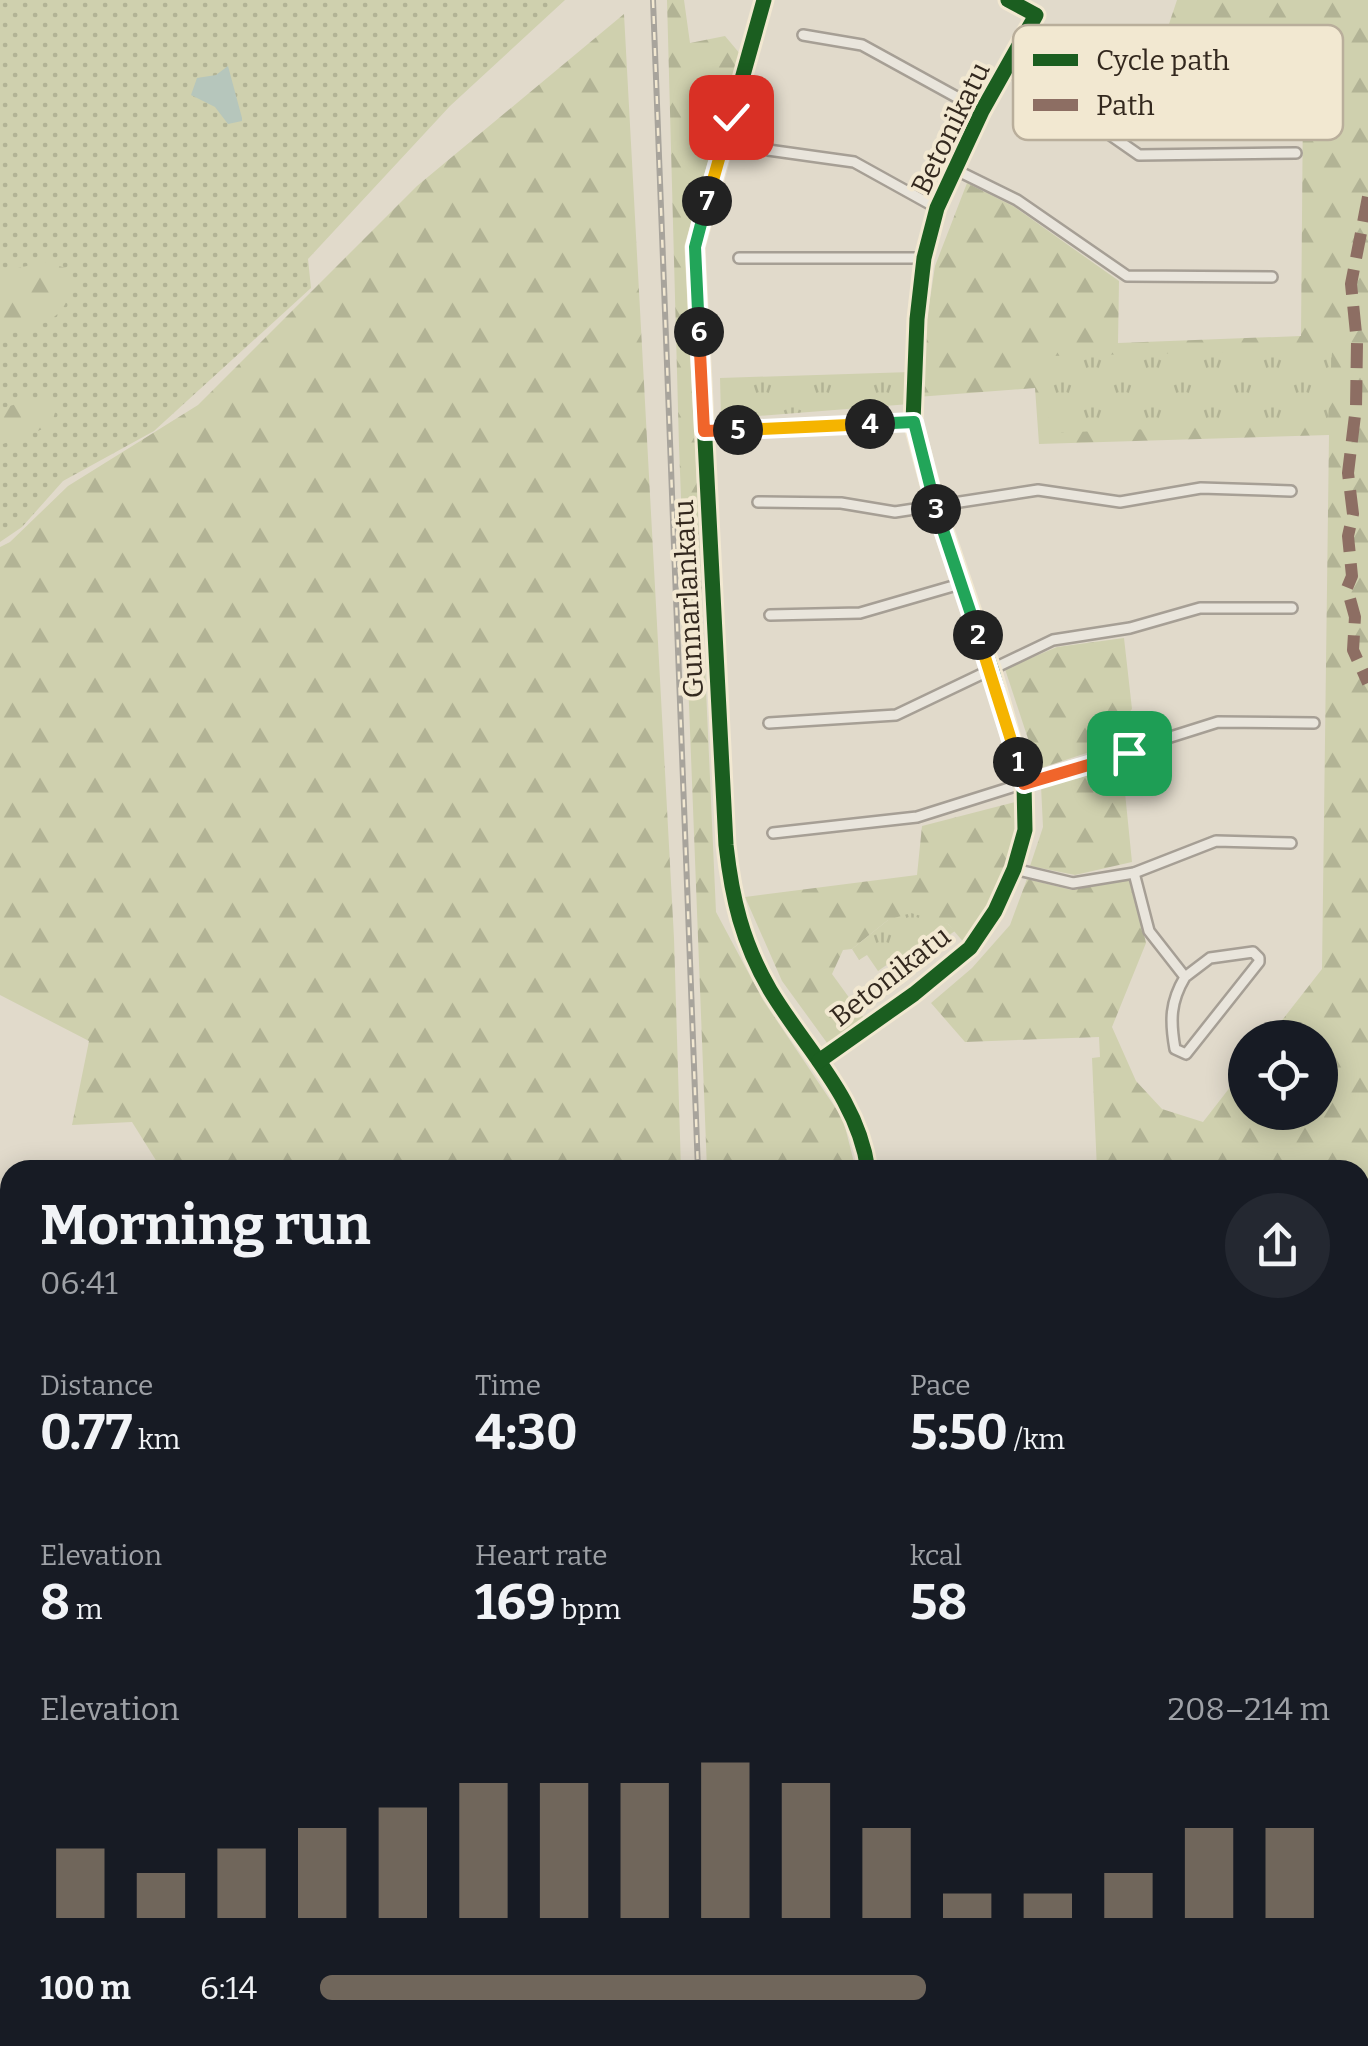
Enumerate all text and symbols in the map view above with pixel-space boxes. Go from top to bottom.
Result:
legend [1013,25,1343,140]
text: Cycle path [1096,44,1230,77]
street label: Betonikatu [904,57,997,200]
pin [689,75,774,160]
text: Path [1096,89,1155,122]
icon: check [704,90,759,145]
pin: 7 [682,176,732,226]
text: 7 [699,184,715,217]
pin: 6 [674,307,724,357]
text: 6 [691,315,707,348]
pin: 4 [845,399,895,449]
pin: 5 [713,405,763,455]
text: 4 [861,407,879,440]
text: 5 [730,413,746,446]
pin: 3 [911,484,961,534]
text: 3 [928,492,944,525]
street label: Gunnarlankatu [667,499,710,699]
pin: 2 [953,610,1003,660]
text: 2 [970,618,986,651]
pin [1087,711,1172,796]
icon: arrive [1102,726,1157,781]
pin: 1 [993,737,1043,787]
text: 1 [1012,745,1024,778]
street label: Betonikatu [824,919,957,1033]
map controls [1228,1020,1338,1130]
button: locate [1228,1020,1338,1130]
text: Morning run [40,1193,371,1259]
button: share [1225,1193,1330,1298]
text: 06:41 [40,1264,118,1302]
text: Distance [40,1369,153,1402]
text: Time [475,1369,541,1402]
text: Pace [910,1369,970,1402]
text: 0.77 [40,1402,132,1462]
text: 4:30 [475,1402,578,1462]
text: 5:50 [910,1402,1008,1462]
text: km [132,1423,180,1456]
text: /km [1008,1423,1065,1456]
text: Elevation [40,1539,162,1572]
text: Heart rate [475,1539,607,1572]
text: kcal [910,1539,962,1572]
text: 8 [40,1572,70,1632]
text: 169 [475,1572,556,1632]
text: 58 [910,1572,967,1632]
text: m [70,1593,102,1626]
text: bpm [556,1593,621,1626]
text: Elevation [40,1690,180,1728]
text: 208–214 m [1168,1690,1330,1728]
text: 100 m [40,1969,131,2007]
text: 6:14 [200,1969,257,2007]

